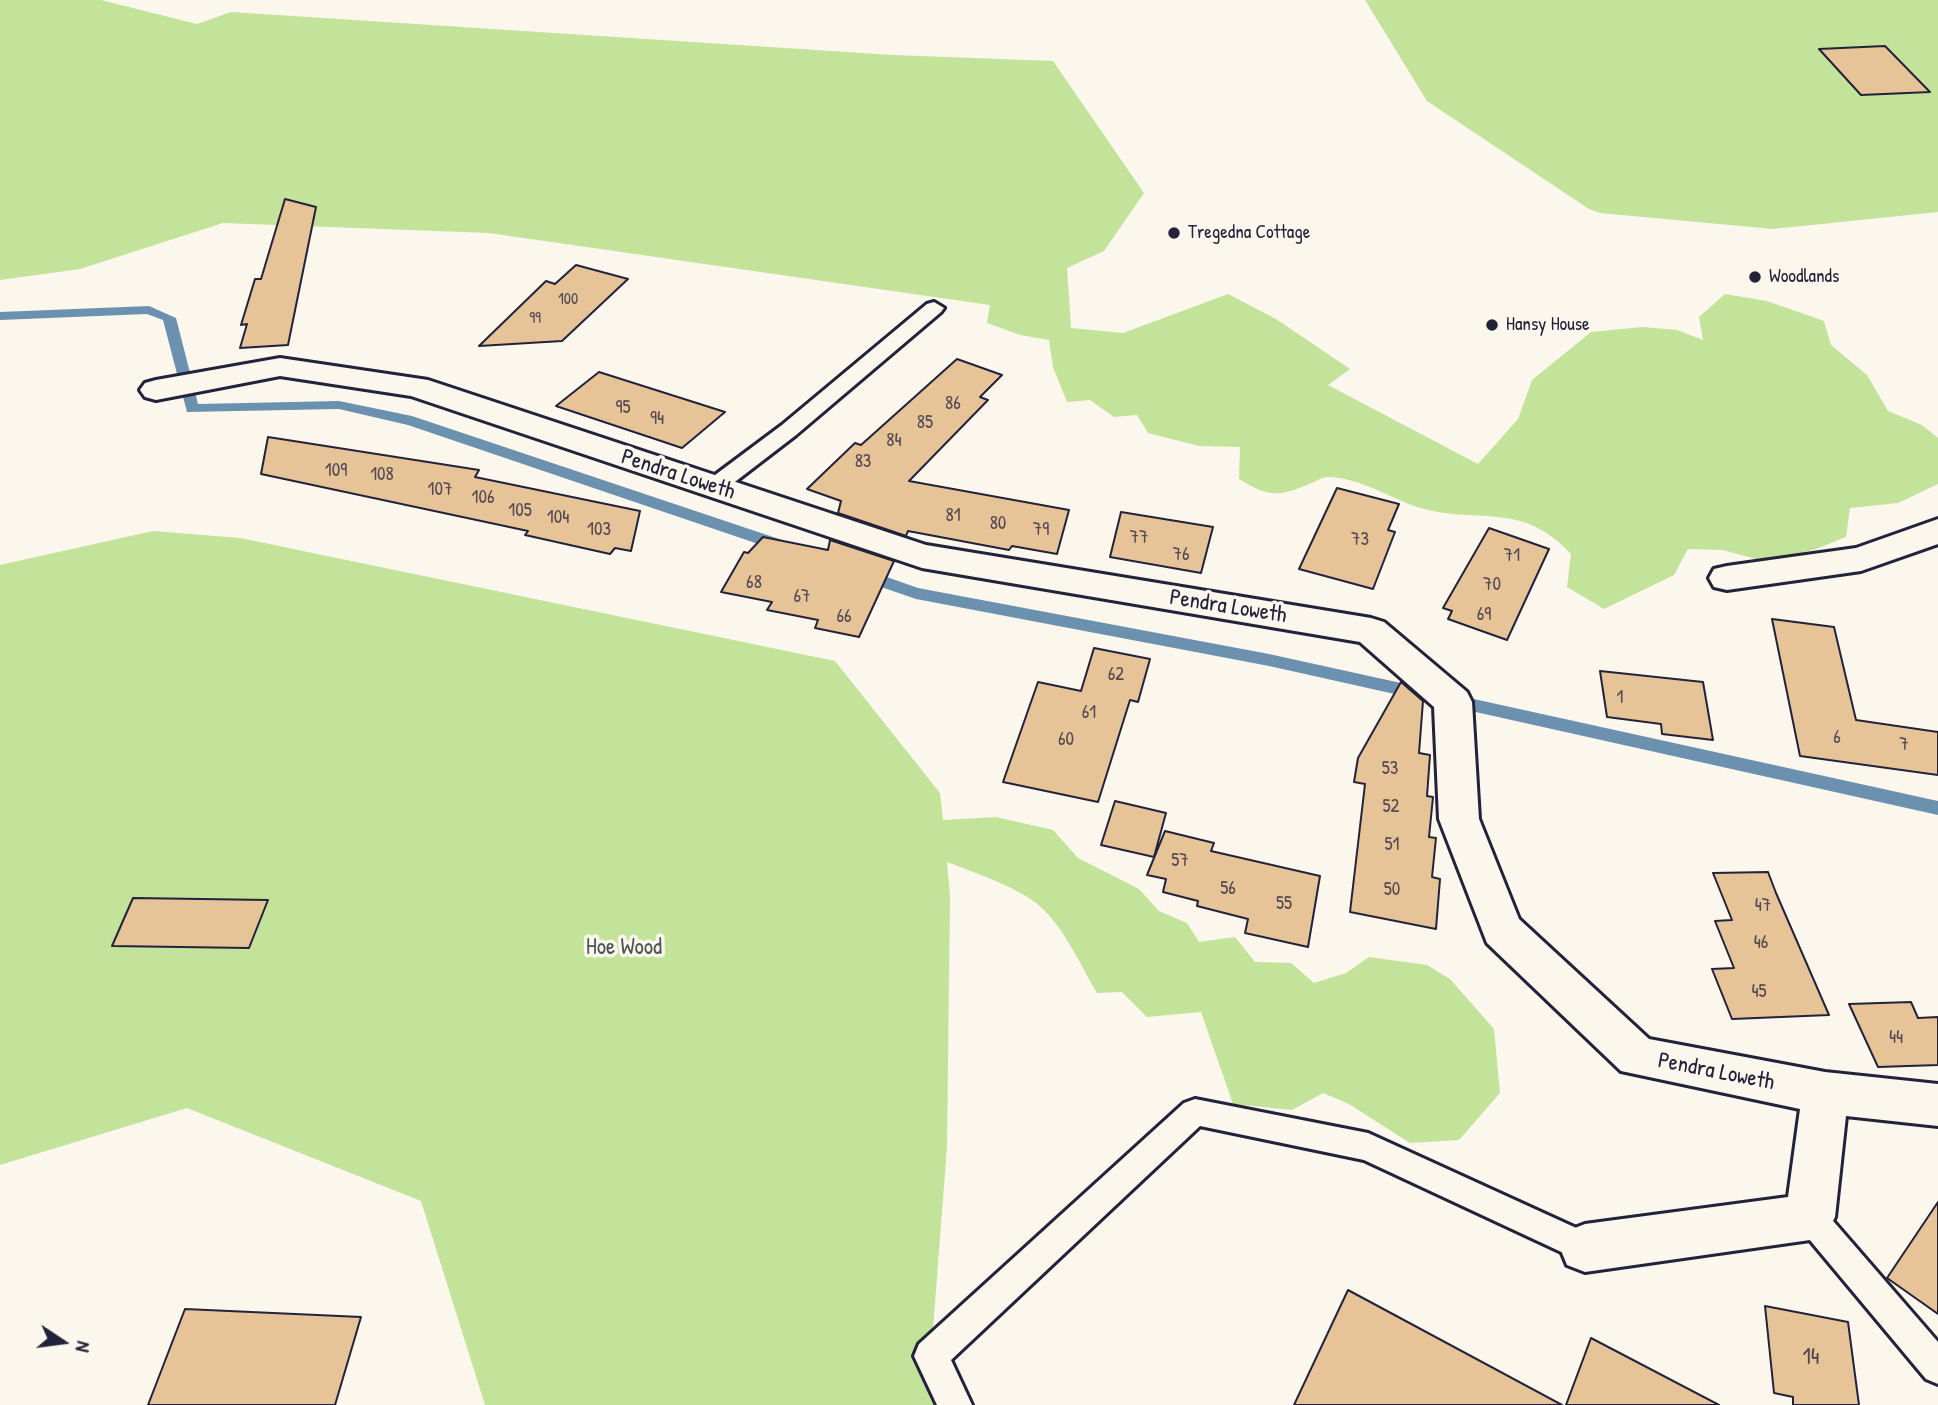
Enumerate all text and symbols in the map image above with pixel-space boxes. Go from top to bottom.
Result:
place label: Tregedna Cottage [1188,222,1310,244]
marker: Tregedna Cottage [1166,225,1182,241]
place label: Woodlands [1769,266,1839,288]
marker: Woodlands [1747,269,1763,285]
house number: 100 [558,290,578,310]
house number: 99 [529,309,541,329]
place label: Hansy House [1506,314,1590,336]
marker: Hansy House [1484,317,1500,333]
house number: 86 [945,393,961,415]
house number: 95 [615,397,631,419]
house number: 94 [650,408,664,430]
house number: 85 [917,412,933,434]
house number: 84 [886,430,902,452]
street label: Pendra Loweth [618,444,738,506]
house number: 83 [855,451,871,473]
house number: 109 [325,460,347,482]
house number: 108 [370,464,394,486]
house number: 107 [428,479,452,501]
house number: 106 [472,487,494,509]
house number: 105 [508,500,532,522]
house number: 81 [945,505,961,527]
house number: 104 [547,507,569,529]
house number: 80 [990,513,1006,535]
house number: 103 [587,519,611,541]
house number: 79 [1033,519,1049,541]
house number: 77 [1130,527,1148,549]
house number: 73 [1351,529,1369,551]
house number: 76 [1173,544,1189,566]
house number: 71 [1504,545,1520,567]
house number: 68 [746,572,762,594]
house number: 70 [1483,574,1501,596]
street label: Pendra Loweth [1168,584,1288,630]
house number: 67 [794,586,810,608]
house number: 69 [1477,604,1491,626]
house number: 66 [836,606,852,628]
house number: 62 [1108,664,1124,686]
house number: 1 [1617,687,1623,709]
house number: 61 [1082,702,1096,724]
house number: 6 [1833,727,1841,749]
house number: 60 [1058,729,1074,751]
house number: 7 [1899,734,1909,756]
house number: 53 [1382,758,1398,780]
house number: 52 [1383,796,1399,818]
house number: 51 [1385,834,1399,856]
house number: 57 [1171,850,1189,872]
house number: 56 [1220,878,1236,900]
house number: 50 [1384,879,1400,901]
house number: 55 [1276,893,1292,915]
house number: 47 [1755,895,1771,917]
house number: 46 [1754,932,1768,954]
park label: Hoe Wood [586,934,662,962]
house number: 45 [1751,981,1767,1003]
house number: 44 [1889,1027,1903,1049]
street label: Pendra Loweth [1655,1047,1777,1097]
north arrow [28,1307,98,1377]
text: N [70,1339,97,1355]
house number: 14 [1803,1344,1819,1372]

